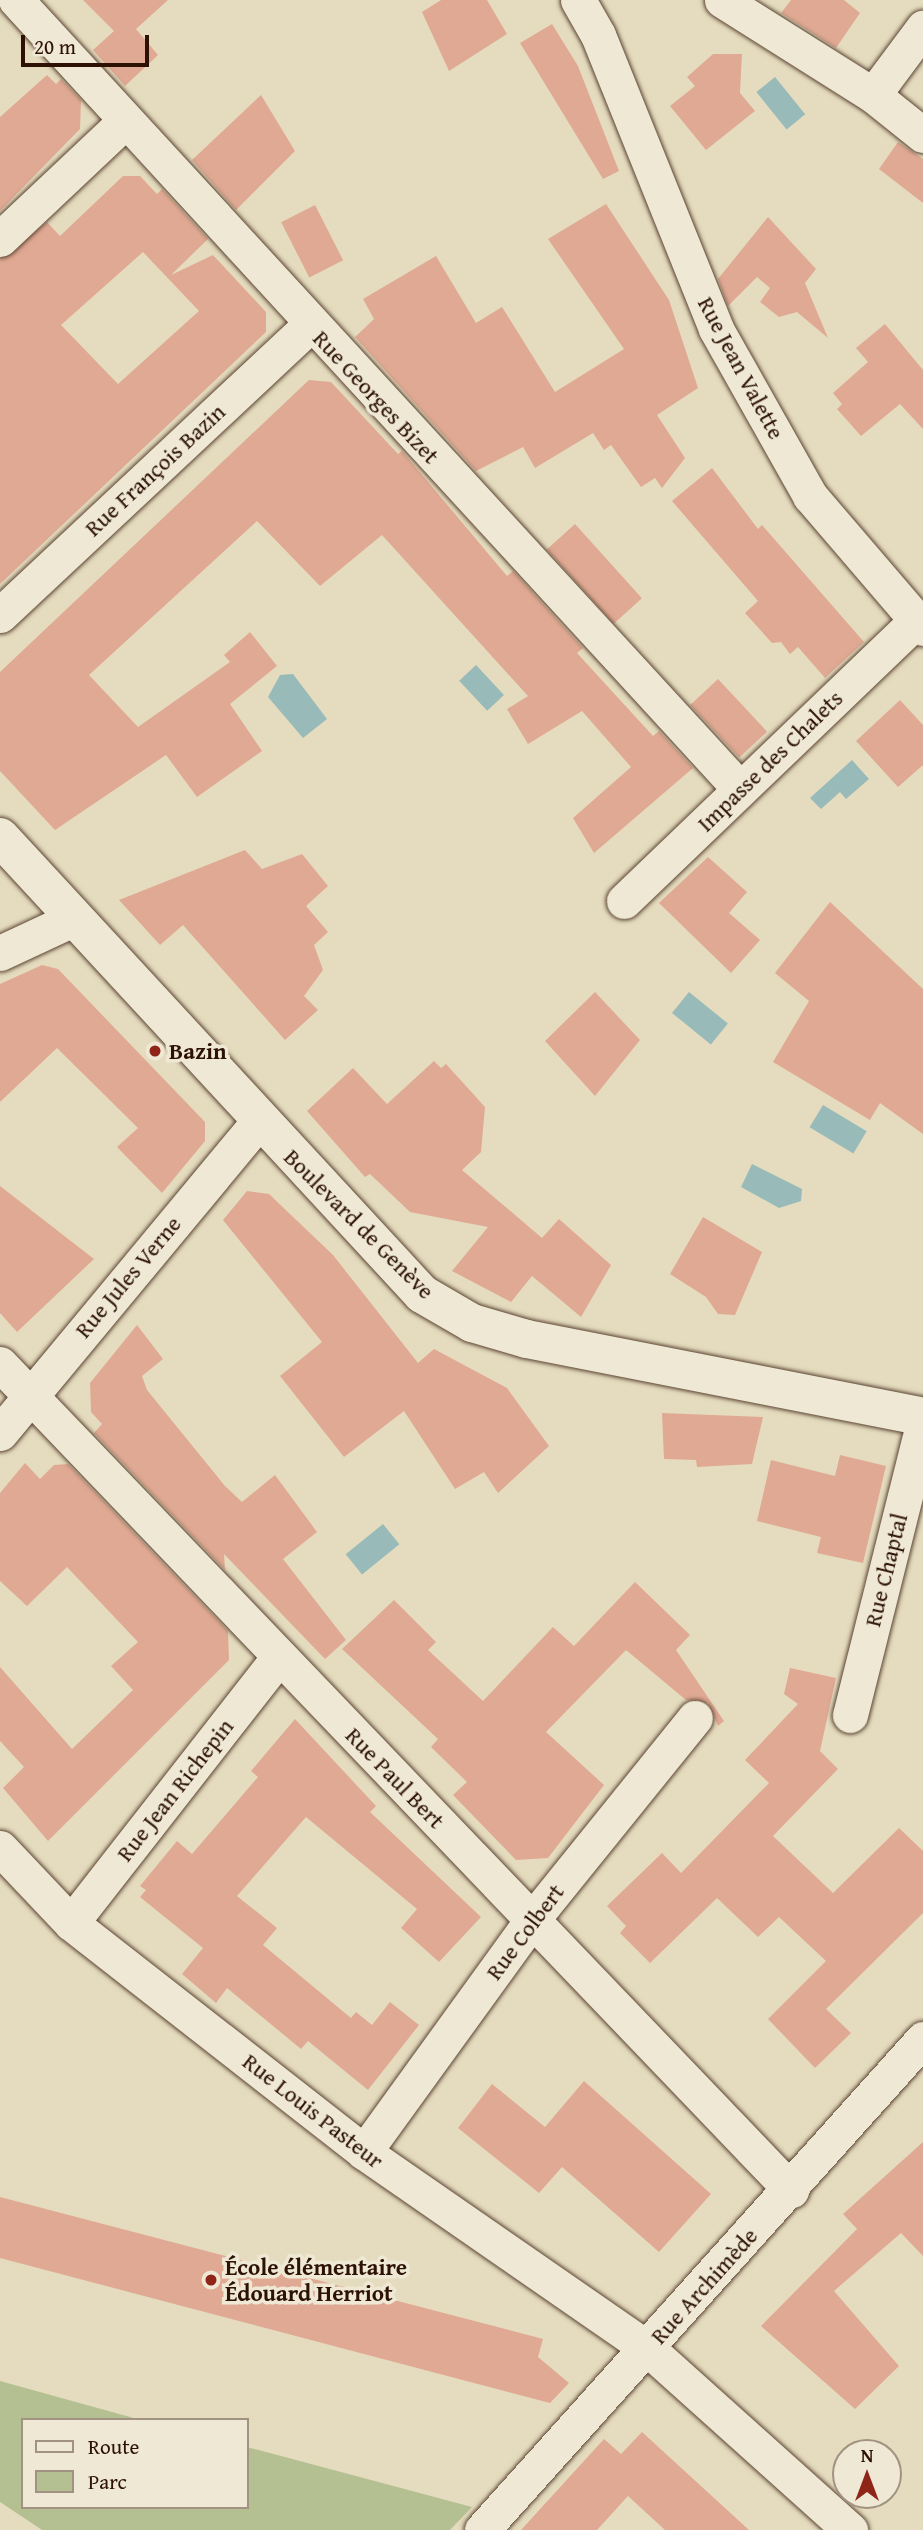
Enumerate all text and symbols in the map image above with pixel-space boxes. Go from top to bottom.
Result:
scale bar [24,21,152,65]
text: 20 m [34,31,76,62]
street label: Rue Jean Valette [692,292,790,444]
street label: Rue Georges Bizet [307,325,445,469]
street label: Rue François Bazin [79,398,231,542]
street label: Impasse des Chalets [692,685,848,837]
place label: Bazin [169,1037,227,1065]
marker: Bazin [147,1043,163,1059]
street label: Boulevard de Genève [278,1143,440,1305]
street label: Rue Jules Verne [69,1211,187,1343]
street label: Rue Chaptal [859,1511,913,1629]
street label: Rue Jean Richepin [111,1713,239,1867]
street label: Rue Paul Bert [340,1722,450,1834]
street label: Rue Colbert [480,1879,570,1985]
street label: Rue Louis Pasteur [237,2048,389,2174]
street label: Rue Archimède [645,2222,763,2350]
place label: École élémentaire Édouard Herriot [225,2253,407,2307]
marker: École élémentaire Édouard Herriot [203,2272,219,2288]
legend [21,2418,248,2509]
text: Route [88,2431,139,2462]
north arrow [832,2439,902,2509]
text: N [861,2441,873,2469]
text: Parc [88,2466,127,2497]

